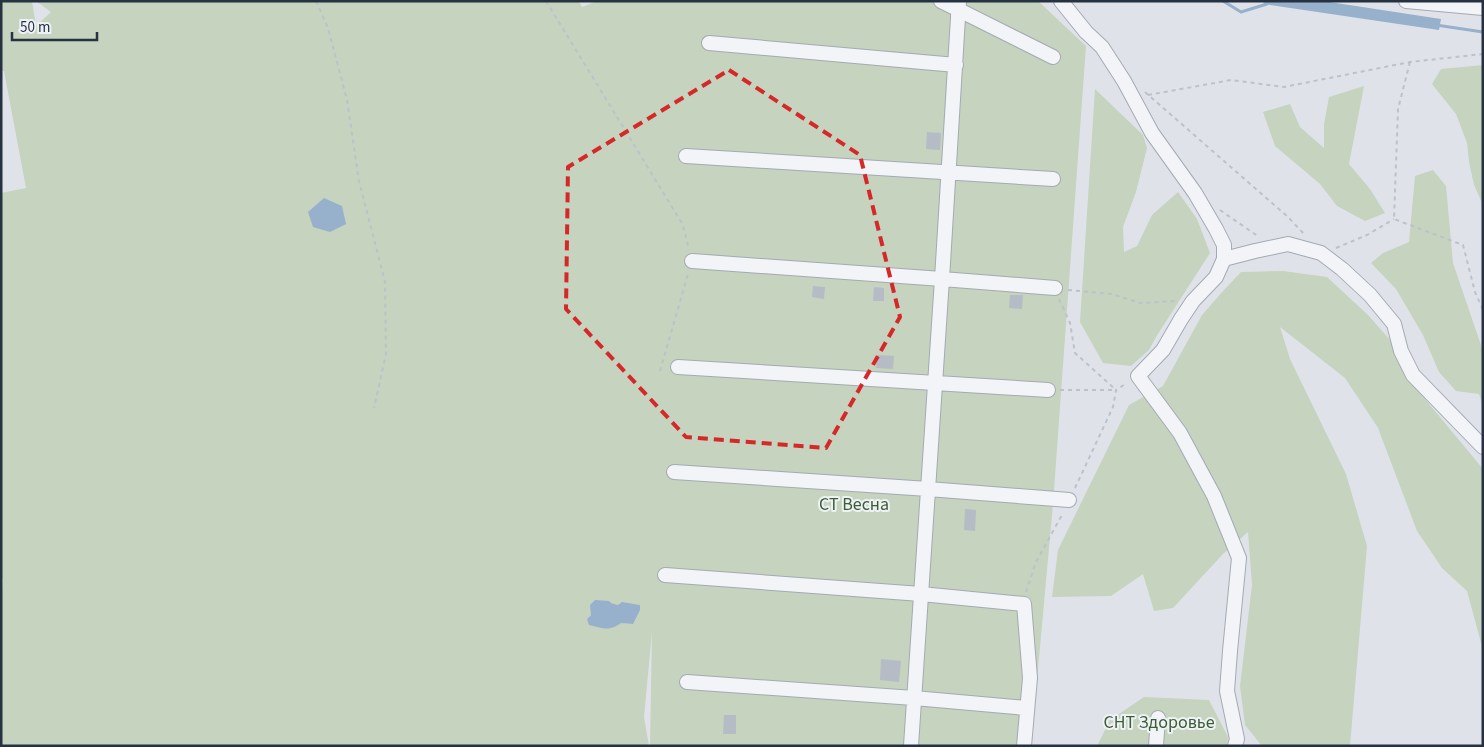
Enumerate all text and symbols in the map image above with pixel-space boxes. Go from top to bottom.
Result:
scale bar [12,10,98,42]
text: 50 m [20,17,50,38]
park label: СТ Весна [819,492,889,517]
park label: СНТ Здоровье [1103,710,1215,735]

